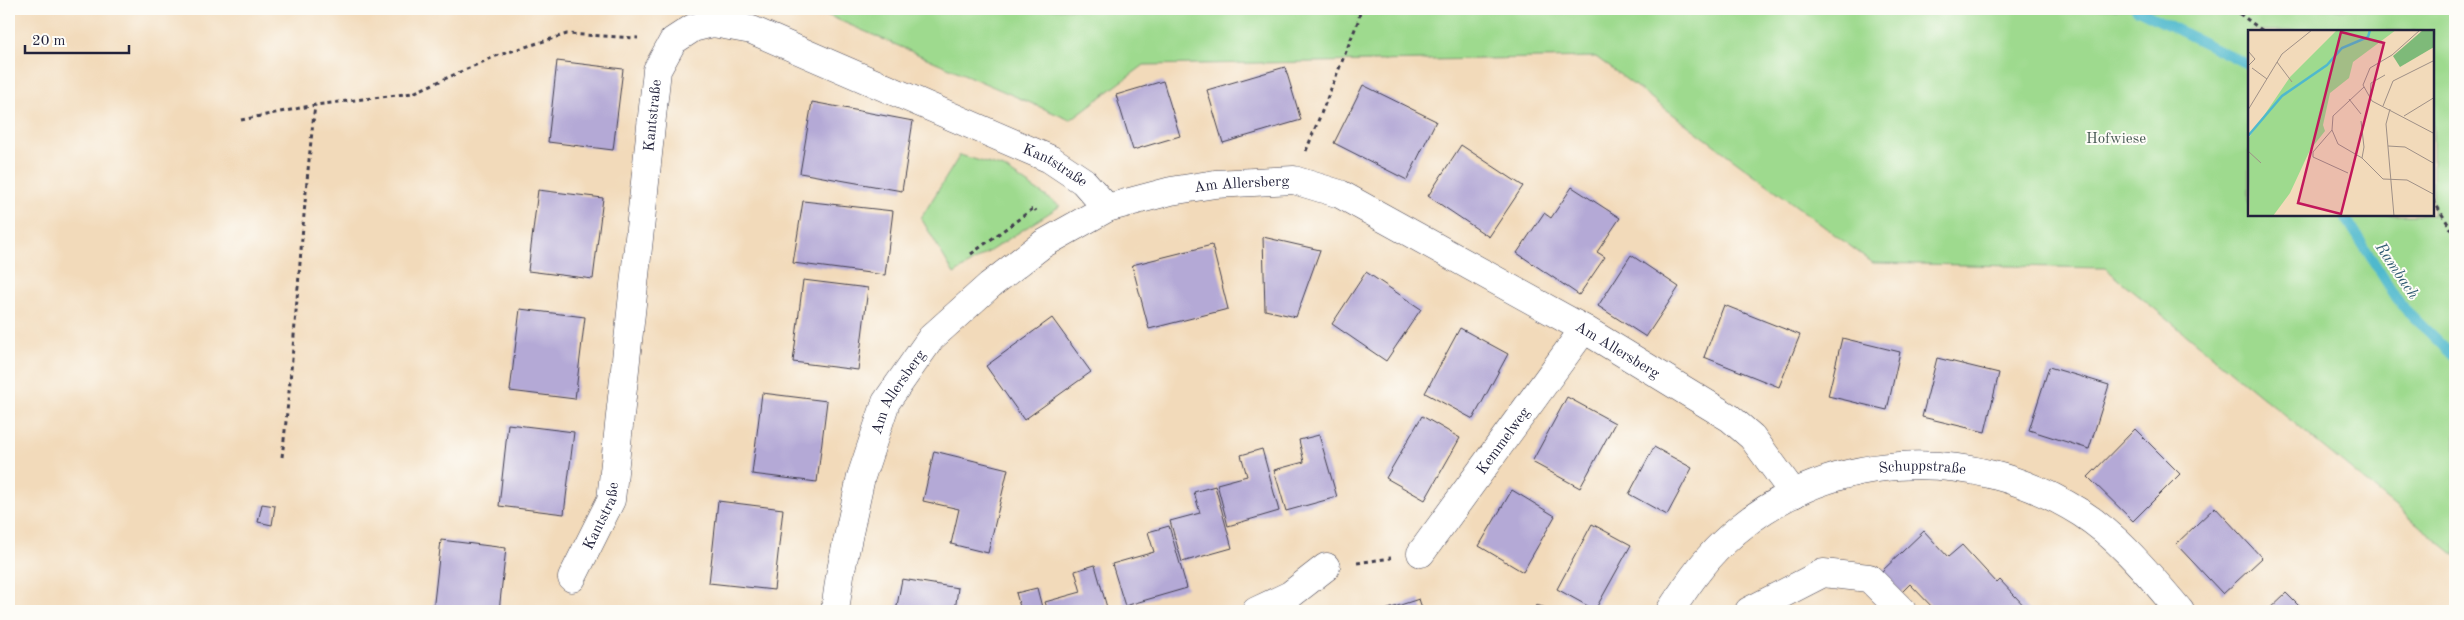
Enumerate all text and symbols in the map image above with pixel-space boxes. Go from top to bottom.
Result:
scale bar [25,22,129,54]
inset map [2248,30,2434,216]
text: 20 m [32,34,66,49]
street label: Kantstraße [642,79,665,152]
park label: Hofwiese [2086,132,2146,147]
street label: Kantstraße [1020,142,1090,190]
street label: Am Allersberg [1193,174,1290,196]
water label: Rambach [2371,239,2421,302]
street label: Am Allersberg [1572,320,1662,382]
street label: Am Allersberg [870,348,929,437]
street label: Kemmelweg [1475,405,1533,478]
street label: Schuppstraße [1878,459,1967,478]
street label: Kantstraße [581,481,622,553]

